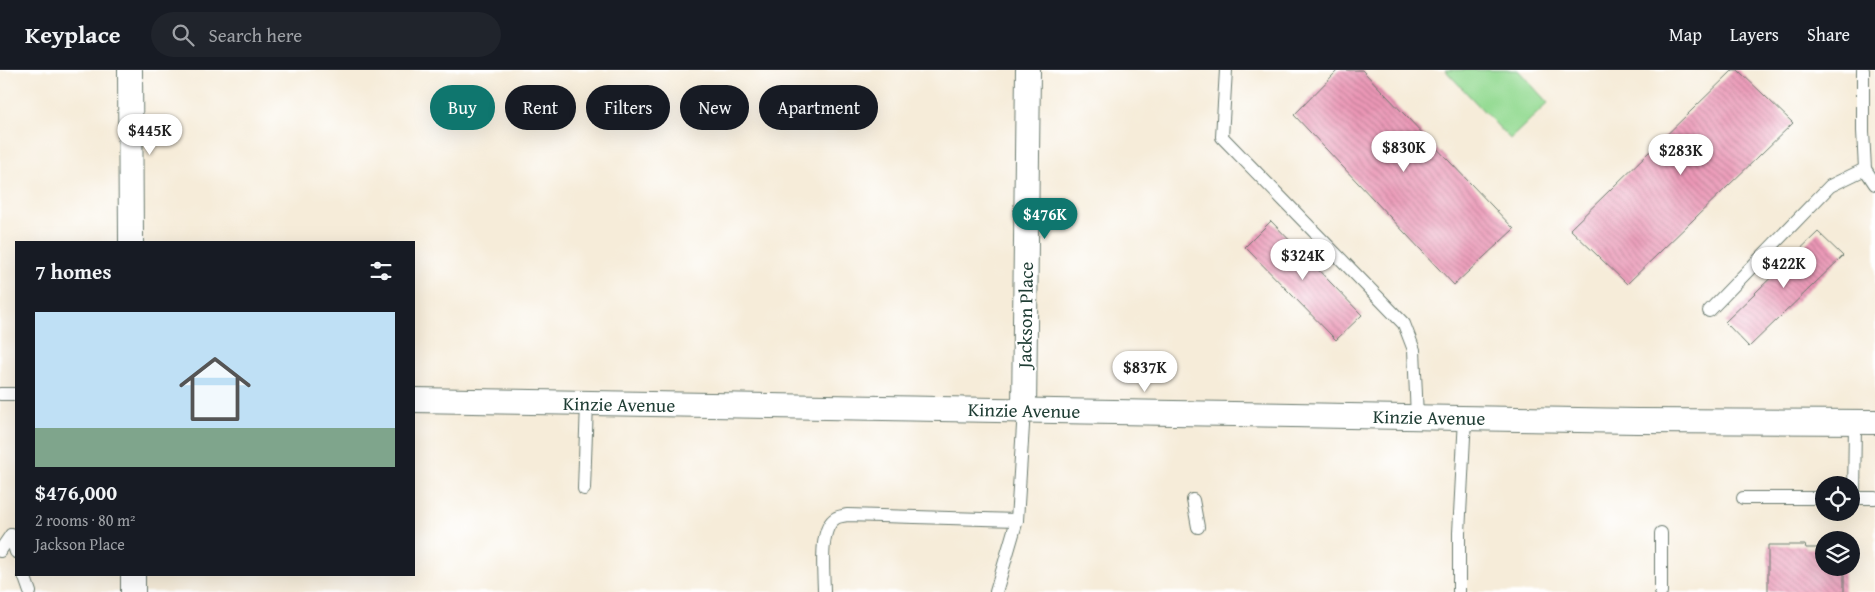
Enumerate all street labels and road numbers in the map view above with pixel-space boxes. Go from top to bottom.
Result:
street label: Jackson Place [1010,261,1040,371]
street label: Kinzie Avenue [563,389,676,419]
street label: Kinzie Avenue [968,395,1081,425]
street label: Kinzie Avenue [1373,402,1486,432]

